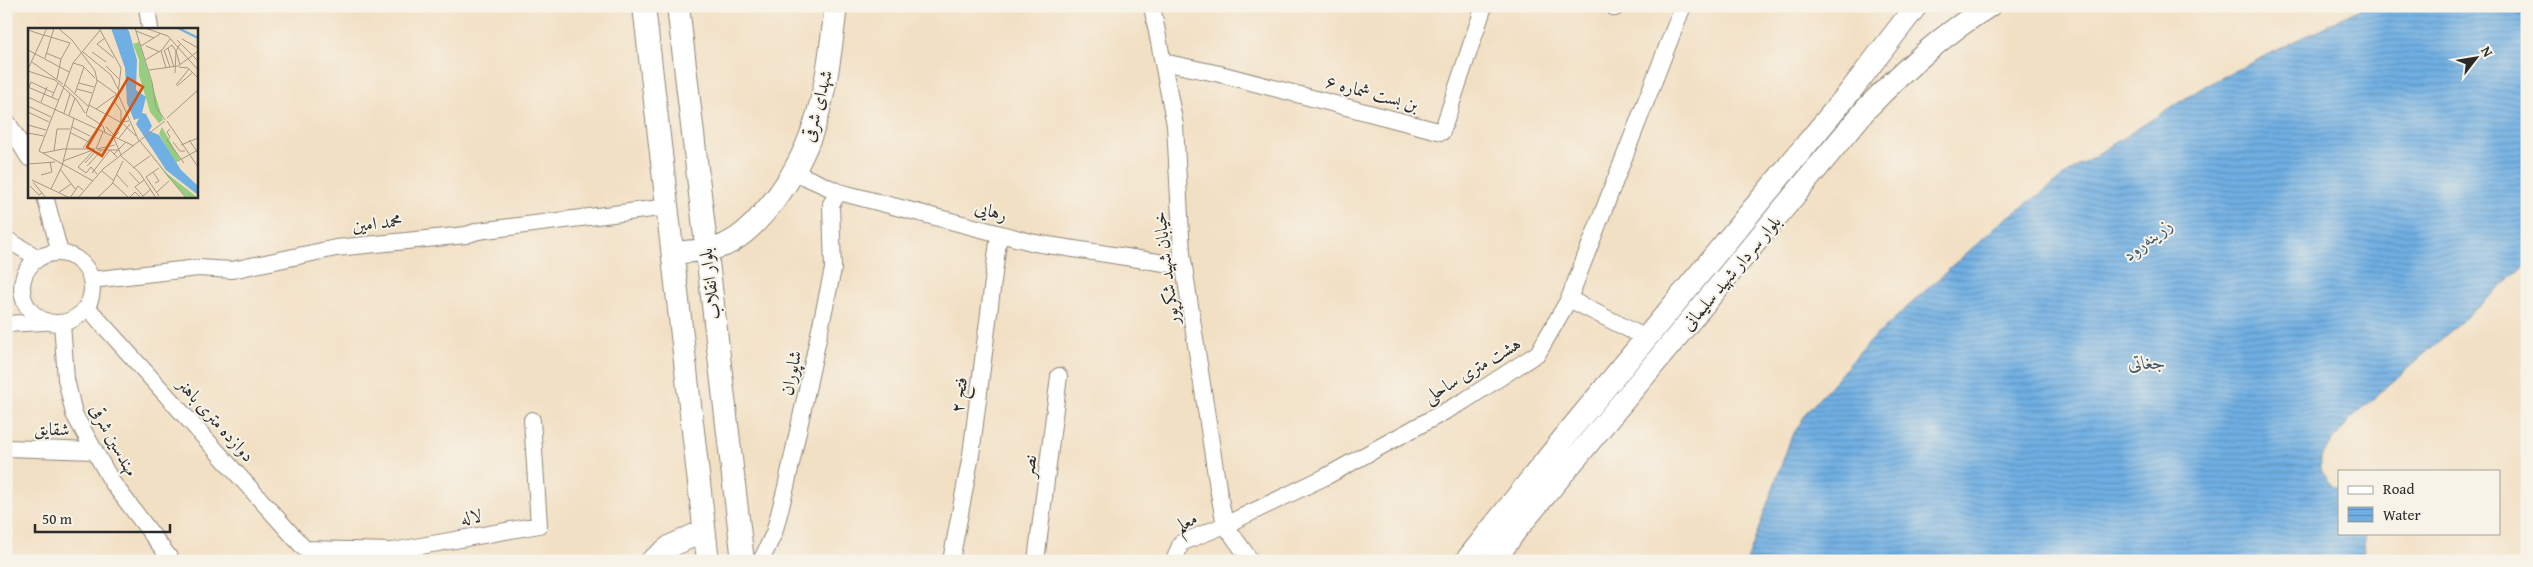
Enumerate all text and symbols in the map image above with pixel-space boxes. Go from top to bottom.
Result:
inset map [28,28,198,198]
north arrow [2450,32,2500,82]
text: N [2476,42,2498,61]
street label: شهدای شرقی [794,67,839,145]
street label: بن بست شماره ۶ [1323,67,1422,118]
street label: رهایی [972,193,1010,228]
street label: محمد امین [351,206,403,239]
street label: بلوار سردار شهید سلیمانی [1674,209,1787,336]
street label: خیابان شهید شکرپور [1145,210,1186,328]
water label: زرینه‌رود [2116,211,2178,267]
street label: بلوار انقلاب [692,247,727,321]
street label: هشت متری ساحلی [1418,330,1526,409]
street label: شاپوران [773,348,808,398]
water label: جغاتی [2128,348,2166,376]
street label: دوازده متری باهنر [170,370,262,468]
street label: فتح ۲ [943,376,977,415]
street label: مهندسین شرقی [83,399,146,481]
street label: شقایق [34,414,70,443]
street label: نصر [1013,453,1043,481]
legend [2338,470,2500,534]
text: Road [2383,478,2414,499]
street label: لاله [458,501,484,532]
scale bar [35,502,170,534]
street label: معلم [1169,504,1204,543]
text: Water [2383,504,2421,525]
text: 50 m [42,508,73,529]

